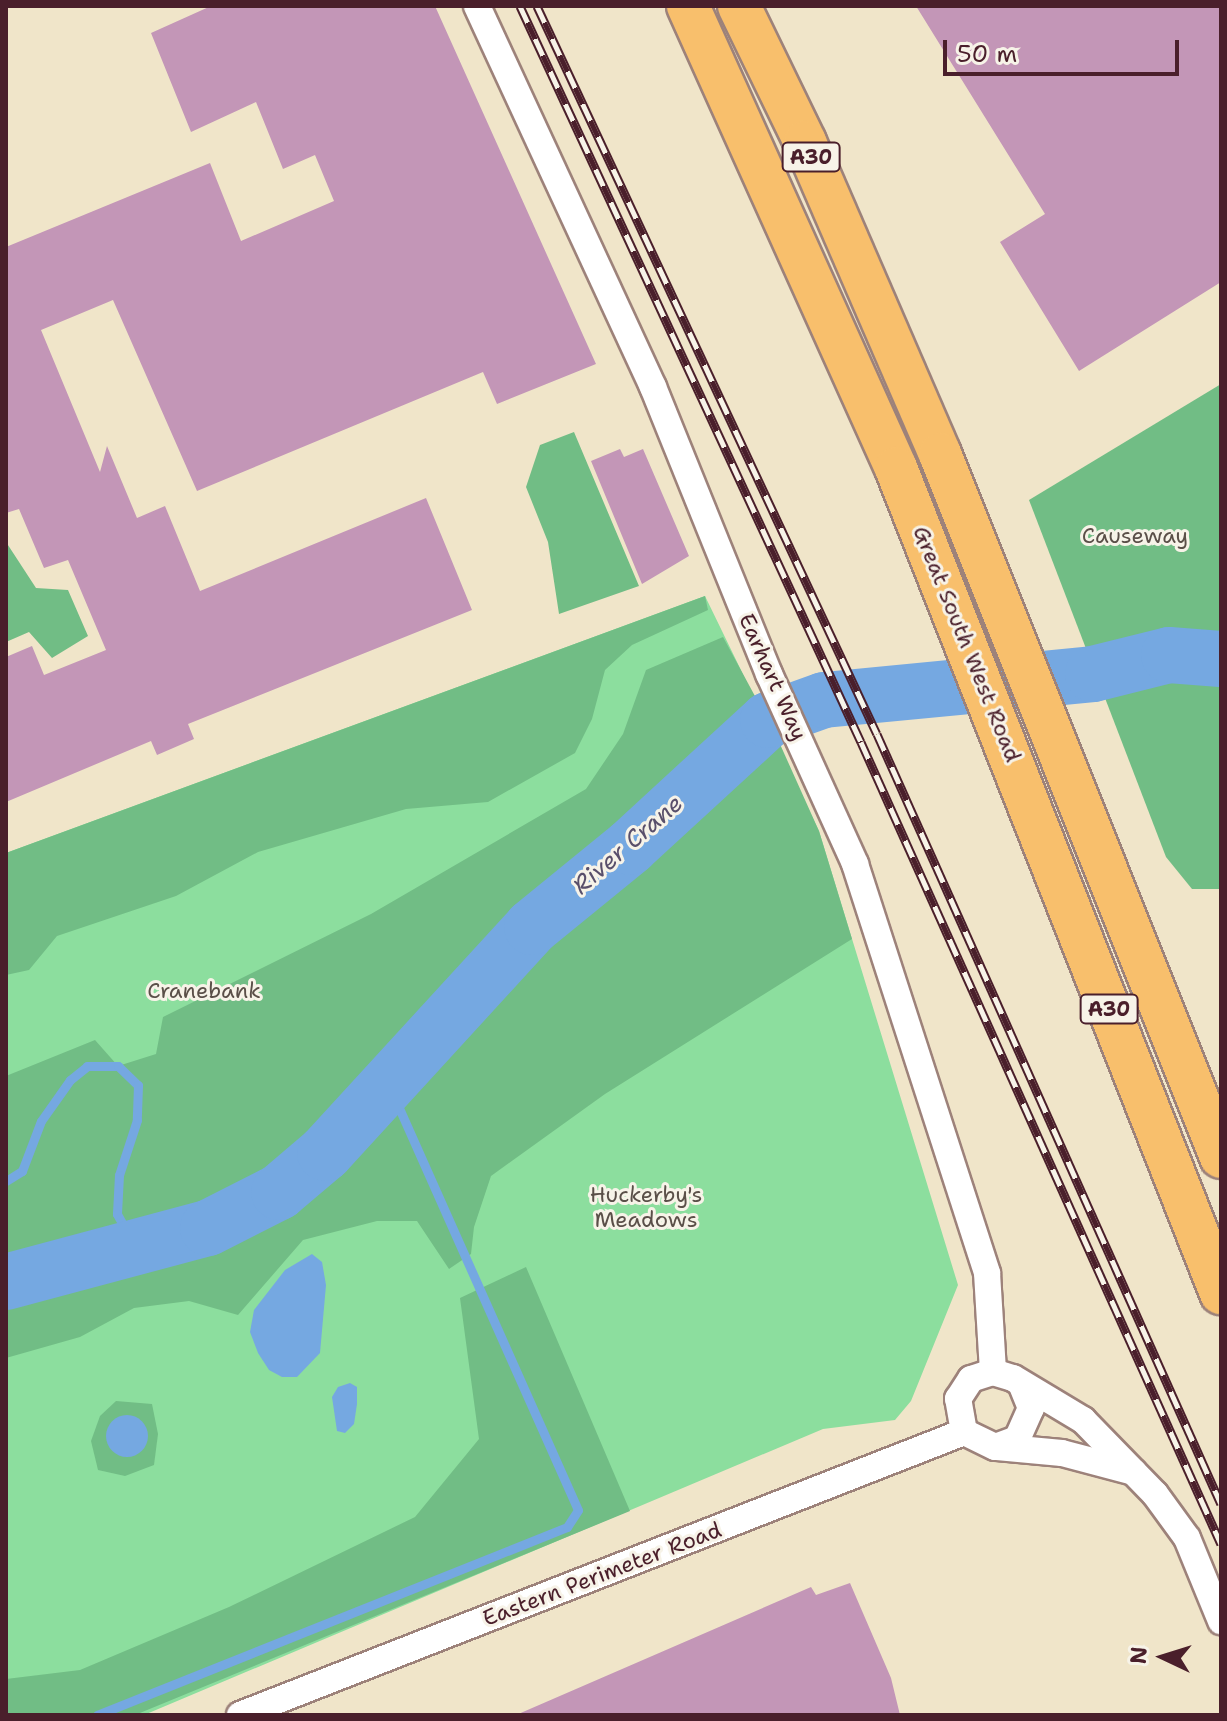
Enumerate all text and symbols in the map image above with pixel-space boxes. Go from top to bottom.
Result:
scale bar [947,24,1183,74]
text: 50 m [957,38,1017,70]
road number: A30 [781,141,841,173]
street label: Great South West Road [908,522,1026,766]
park label: Causeway [1082,523,1188,549]
street label: Earhart Way [733,609,813,745]
water label: River Crane [567,789,689,901]
park label: Cranebank [147,978,261,1004]
road number: A30 [1079,993,1139,1025]
park label: Huckerby's Meadows [590,1181,702,1232]
street label: Eastern Perimeter Road [479,1516,725,1632]
north arrow [1123,1617,1203,1697]
text: N [1123,1646,1154,1665]

